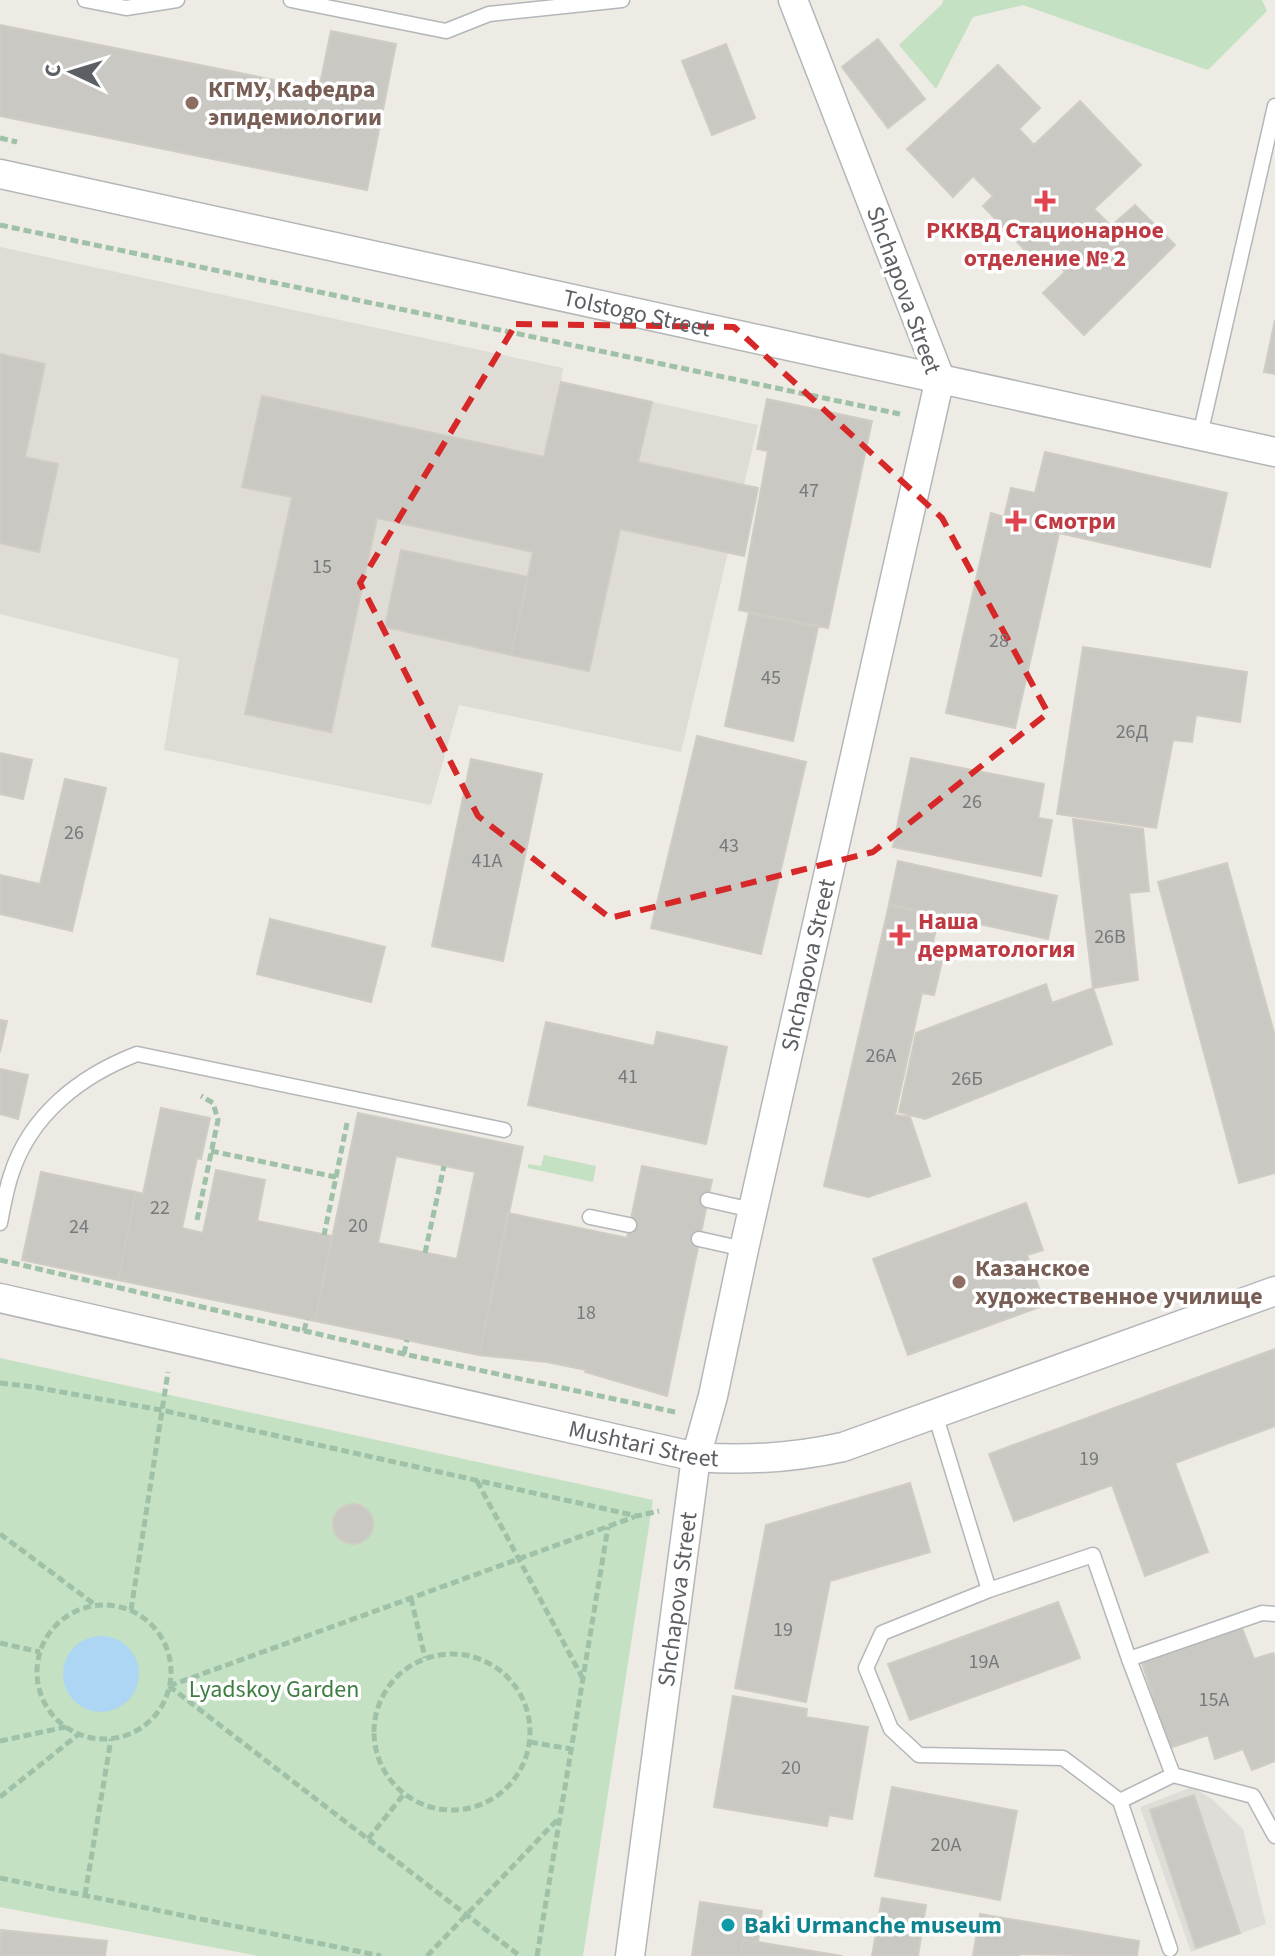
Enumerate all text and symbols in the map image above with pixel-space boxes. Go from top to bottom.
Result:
north arrow [32,32,112,112]
text: С [37,63,69,78]
place label: КГМУ, Кафедра эпидемиологии [208,72,382,135]
marker: КГМУ, Кафедра эпидемиологии [183,94,201,112]
marker: РККВД Стационарное отделение № 2 [1034,190,1056,212]
street label: Shchapova Street [857,202,950,379]
place label: РККВД Стационарное отделение № 2 [926,213,1164,276]
street label: Tolstogo Street [560,280,714,347]
house number: 47 [799,477,819,505]
place label: Смотри [1034,504,1116,539]
marker: Смотри [1005,510,1027,532]
house number: 15 [312,553,332,581]
house number: 28 [989,627,1009,655]
house number: 45 [761,664,781,692]
house number: 26Д [1116,718,1149,746]
house number: 26 [962,788,982,816]
house number: 26 [64,819,84,847]
house number: 43 [719,832,739,860]
house number: 41А [472,847,502,875]
street label: Shchapova Street [772,875,845,1055]
place label: Наша дерматология [918,904,1075,967]
house number: 26В [1094,923,1126,951]
marker: Наша дерматология [889,924,911,946]
house number: 26А [866,1042,896,1070]
house number: 41 [618,1063,638,1091]
house number: 26Б [951,1065,983,1093]
house number: 22 [150,1194,170,1222]
house number: 20 [348,1212,368,1240]
house number: 24 [69,1213,89,1241]
place label: Казанское художественное училище [975,1251,1263,1314]
marker: Казанское художественное училище [950,1273,968,1291]
house number: 18 [576,1299,596,1327]
street label: Mushtari Street [565,1411,719,1476]
house number: 19 [1079,1445,1099,1473]
street label: Shchapova Street [649,1510,707,1689]
house number: 19 [773,1616,793,1644]
house number: 19А [969,1648,999,1676]
park label: Lyadskoy Garden [189,1672,359,1707]
house number: 15А [1199,1686,1229,1714]
house number: 20 [781,1754,801,1782]
house number: 20А [931,1831,961,1859]
place label: Baki Urmanche museum [744,1908,1002,1943]
marker: Baki Urmanche museum [719,1916,737,1934]

